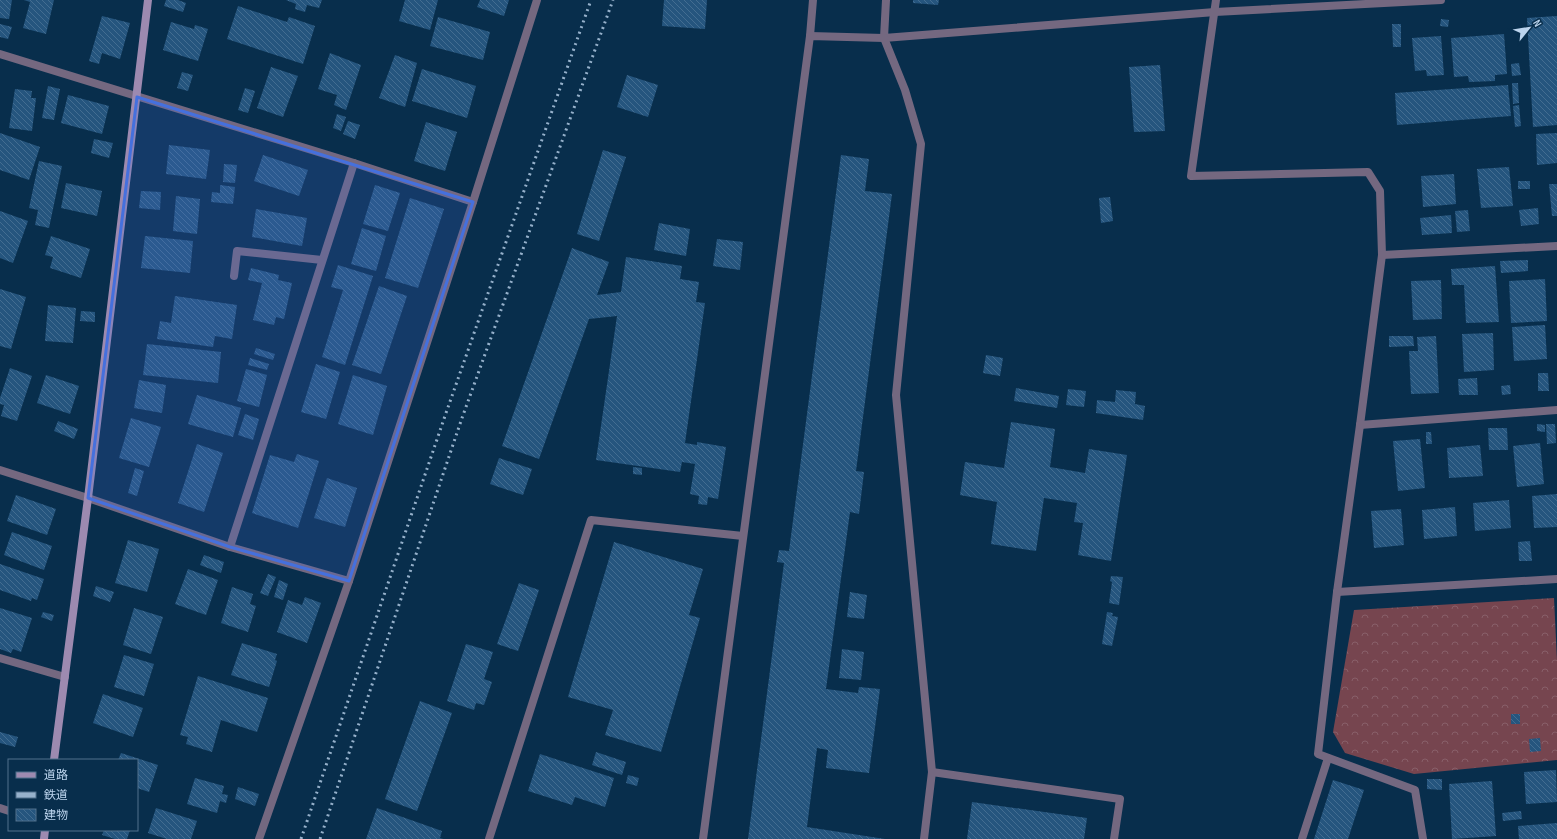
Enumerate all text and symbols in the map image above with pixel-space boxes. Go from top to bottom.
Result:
north arrow [1509,8,1549,48]
text: N [1530,17,1544,29]
legend [8,759,138,831]
text: 道路 [44,768,68,783]
text: 鉄道 [44,788,68,803]
text: 建物 [44,808,68,823]

